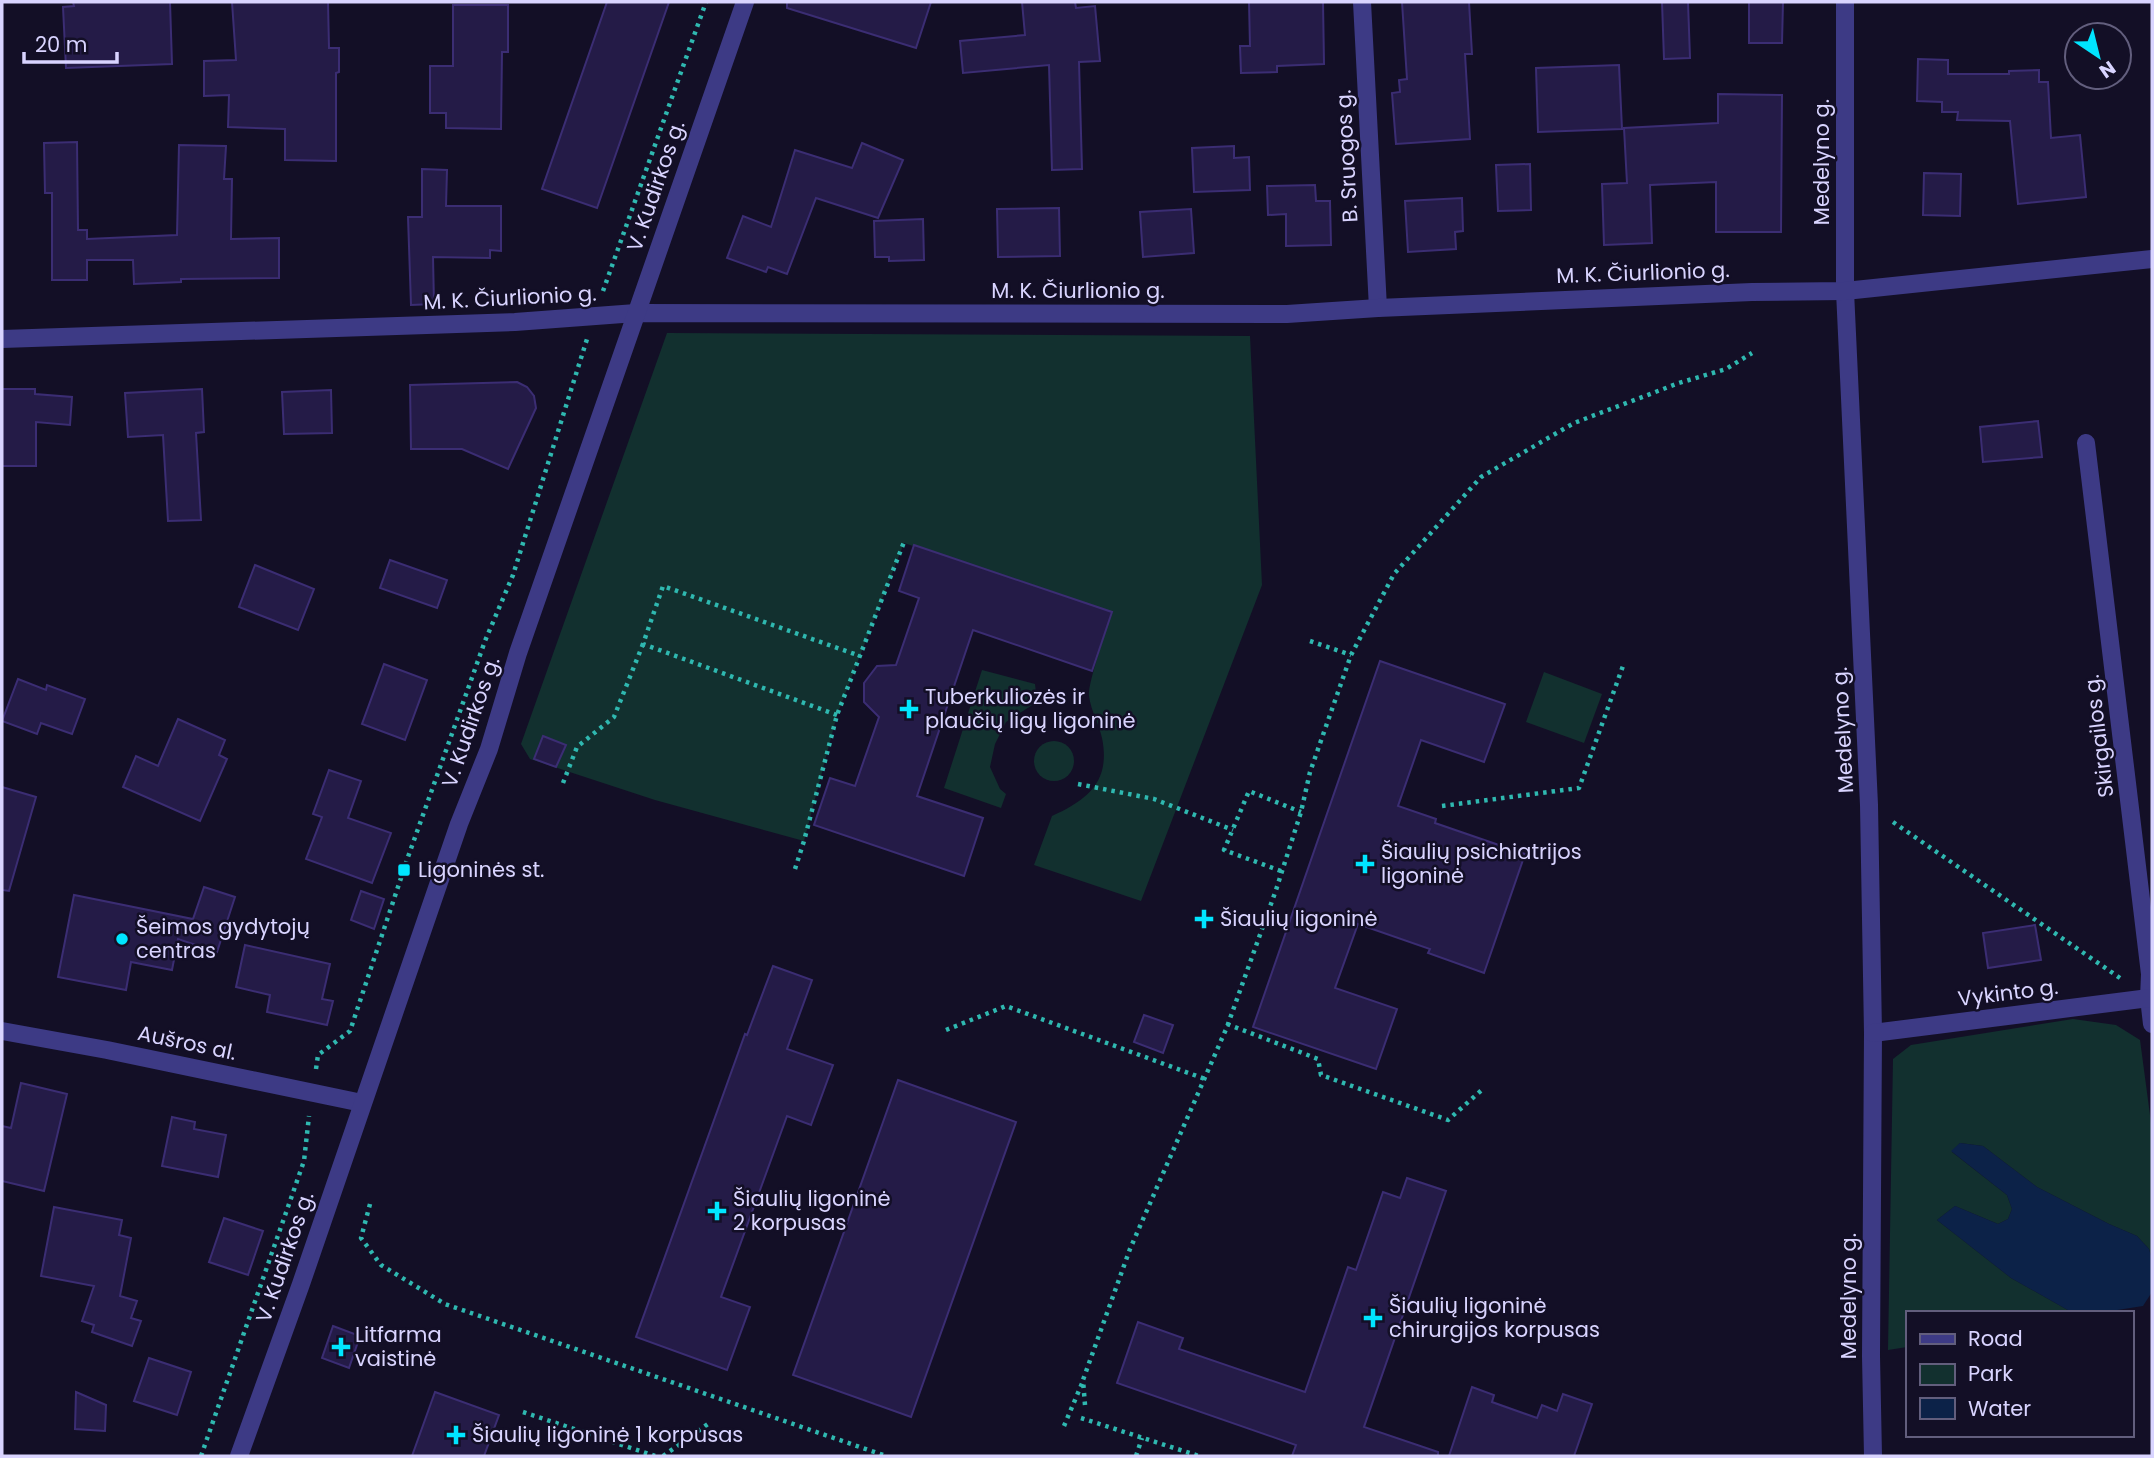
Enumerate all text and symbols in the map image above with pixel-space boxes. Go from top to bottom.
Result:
scale bar [24,21,117,65]
north arrow [2063,21,2133,91]
text: 20 m [35,30,88,59]
text: N [2094,54,2121,85]
street label: B. Sruogos g. [1329,89,1364,223]
street label: Medelyno g. [1807,99,1836,225]
street label: V. Kudirkos g. [620,116,692,255]
street label: M. K. Čiurlionio g. [1556,255,1730,290]
street label: M. K. Čiurlionio g. [991,276,1165,305]
street label: M. K. Čiurlionio g. [423,278,597,317]
street label: V. Kudirkos g. [435,652,507,791]
street label: Medelyno g. [1825,666,1860,794]
street label: Skirgailos g. [2077,673,2120,799]
place label: Tuberkuliozės ir plaučių ligų ligoninė [925,682,1136,735]
marker: Tuberkuliozės ir plaučių ligų ligoninė [899,699,919,719]
place label: Šiaulių psichiatrijos ligoninė [1381,837,1582,890]
marker: Šiaulių psichiatrijos ligoninė [1355,854,1375,874]
place label: Ligoninės st. [418,855,545,884]
marker: Ligoninės st. [396,862,412,878]
place label: Šiaulių ligoninė [1220,904,1378,933]
marker: Šiaulių ligoninė [1194,909,1214,929]
place label: Šeimos gydytojų centras [136,912,310,965]
marker: Šeimos gydytojų centras [114,931,130,947]
street label: Vykinto g. [1956,972,2060,1013]
street label: Aušros al. [135,1018,239,1067]
place label: Šiaulių ligoninė 2 korpusas [733,1184,891,1237]
street label: V. Kudirkos g. [249,1187,321,1326]
marker: Šiaulių ligoninė 2 korpusas [707,1201,727,1221]
street label: Medelyno g. [1834,1233,1863,1359]
place label: Šiaulių ligoninė chirurgijos korpusas [1389,1291,1600,1344]
marker: Šiaulių ligoninė chirurgijos korpusas [1363,1308,1383,1328]
legend [1906,1311,2133,1437]
place label: Litfarma vaistinė [355,1320,442,1373]
text: Road [1968,1324,2023,1353]
marker: Litfarma vaistinė [333,1339,349,1355]
text: Park [1968,1359,2013,1388]
text: Water [1968,1394,2031,1423]
place label: Šiaulių ligoninė 1 korpusas [472,1420,743,1449]
marker: Šiaulių ligoninė 1 korpusas [446,1425,466,1445]

